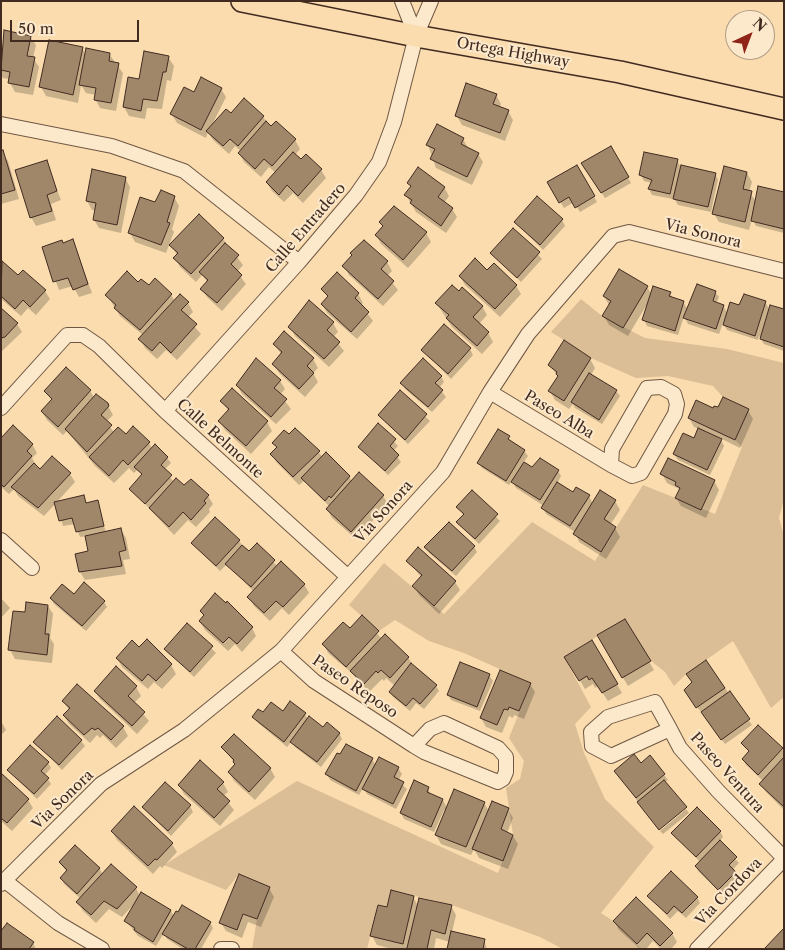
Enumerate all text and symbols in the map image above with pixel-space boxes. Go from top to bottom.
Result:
scale bar [12,10,141,42]
north arrow [725,10,775,60]
text: N [749,14,770,35]
text: 50 m [18,19,54,38]
street label: Ortega Highway [455,34,571,72]
street label: Calle Entradero [262,180,350,276]
street label: Via Sonora [663,216,743,252]
street label: Paseo Alba [521,387,597,443]
street label: Calle Belmonte [173,395,267,483]
street label: Via Sonora [351,477,417,547]
street label: Paseo Reposo [309,652,401,722]
street label: Paseo Ventura [686,729,768,817]
street label: Via Sonora [29,766,97,834]
street label: Via Cordova [692,854,766,930]

